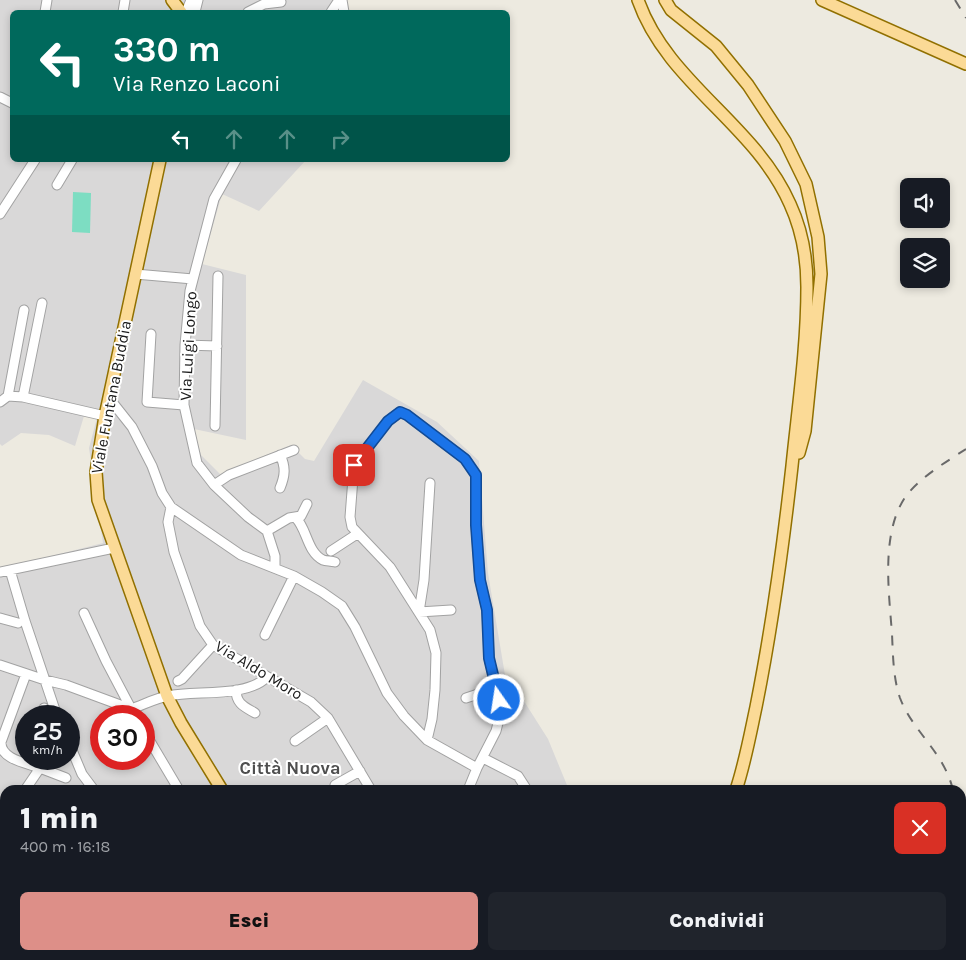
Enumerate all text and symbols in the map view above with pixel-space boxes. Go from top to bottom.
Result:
text: 330 m [113,29,221,70]
icon: left [30,30,95,95]
text: Via Renzo Laconi [113,71,281,97]
icon: left [167,125,195,153]
icon: ahead [220,125,248,153]
icon: ahead [273,125,301,153]
icon: right [326,125,354,153]
map controls [900,178,950,288]
button: sound [900,178,950,228]
button: layers [900,238,950,288]
street label: Via Luigi Longo [176,291,200,401]
street label: Viale Funtana Buddia [87,319,135,475]
pin [333,444,375,486]
icon: arrive [340,451,368,479]
street label: Via Aldo Moro [212,636,306,704]
position arrow [472,673,524,725]
speed limit sign: 30 [90,705,155,770]
text: 25 [33,717,62,746]
text: km/h [32,743,63,757]
district label: Città Nuova [240,757,340,779]
text: 1 min [20,800,99,836]
button: close [894,802,946,854]
text: 400 m · 16:18 [20,837,110,856]
button: Esci [20,892,478,950]
button: Condividi [488,892,946,950]

